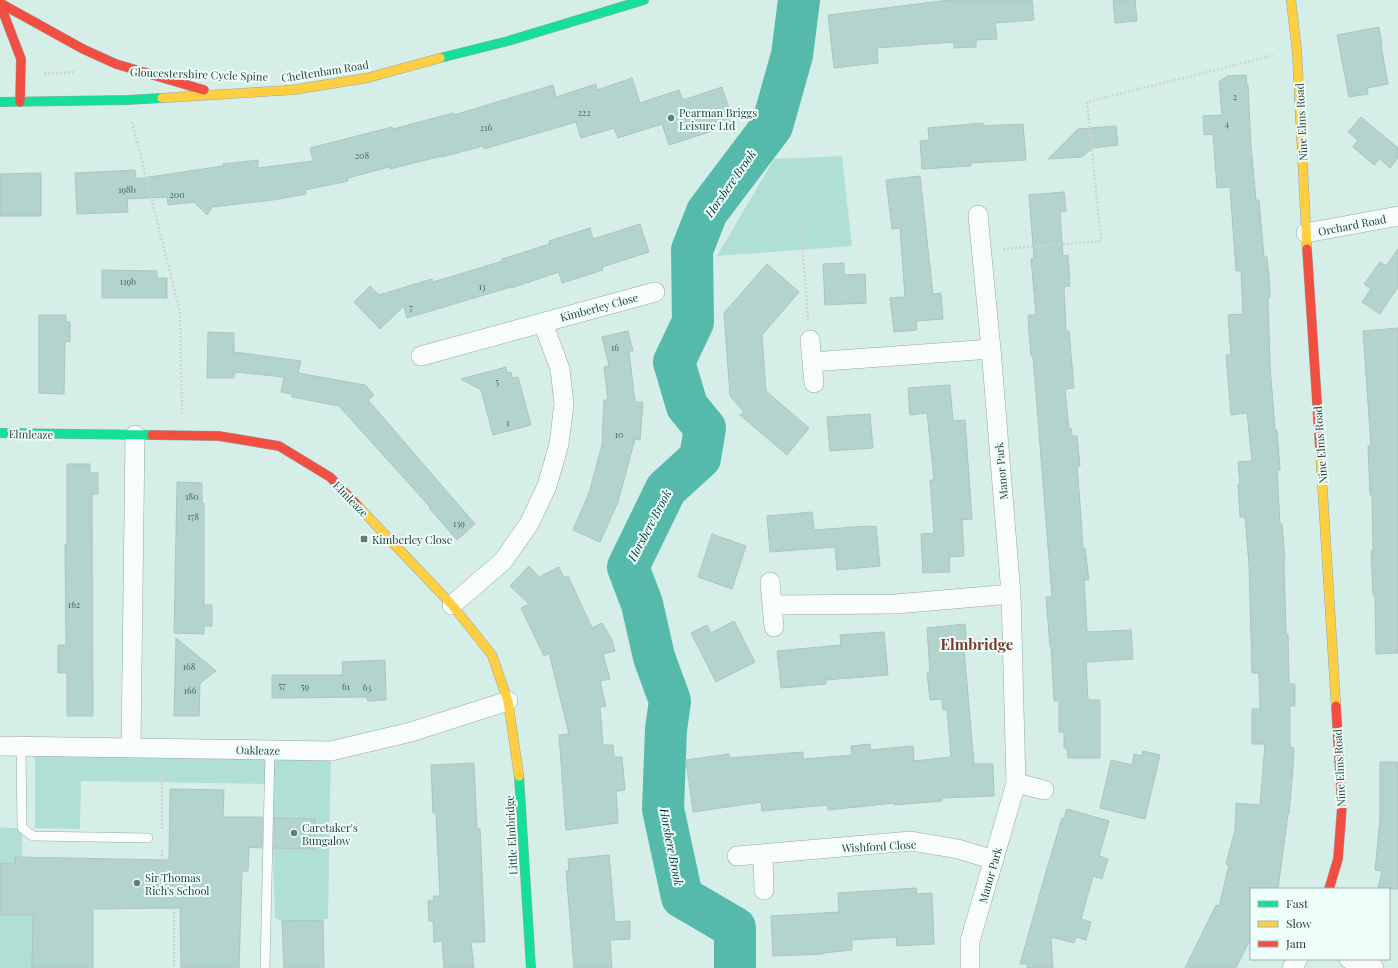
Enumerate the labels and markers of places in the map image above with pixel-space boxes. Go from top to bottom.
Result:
place label: Pearman Briggs Leisure Ltd [679,105,757,133]
marker: Pearman Briggs Leisure Ltd [666,113,676,123]
place label: Kimberley Close [372,532,453,547]
marker: Kimberley Close [359,534,369,544]
place label: Caretaker's Bungalow [302,820,358,848]
marker: Caretaker's Bungalow [289,828,299,838]
place label: Sir Thomas Rich's School [145,870,210,898]
marker: Sir Thomas Rich's School [132,878,142,888]

